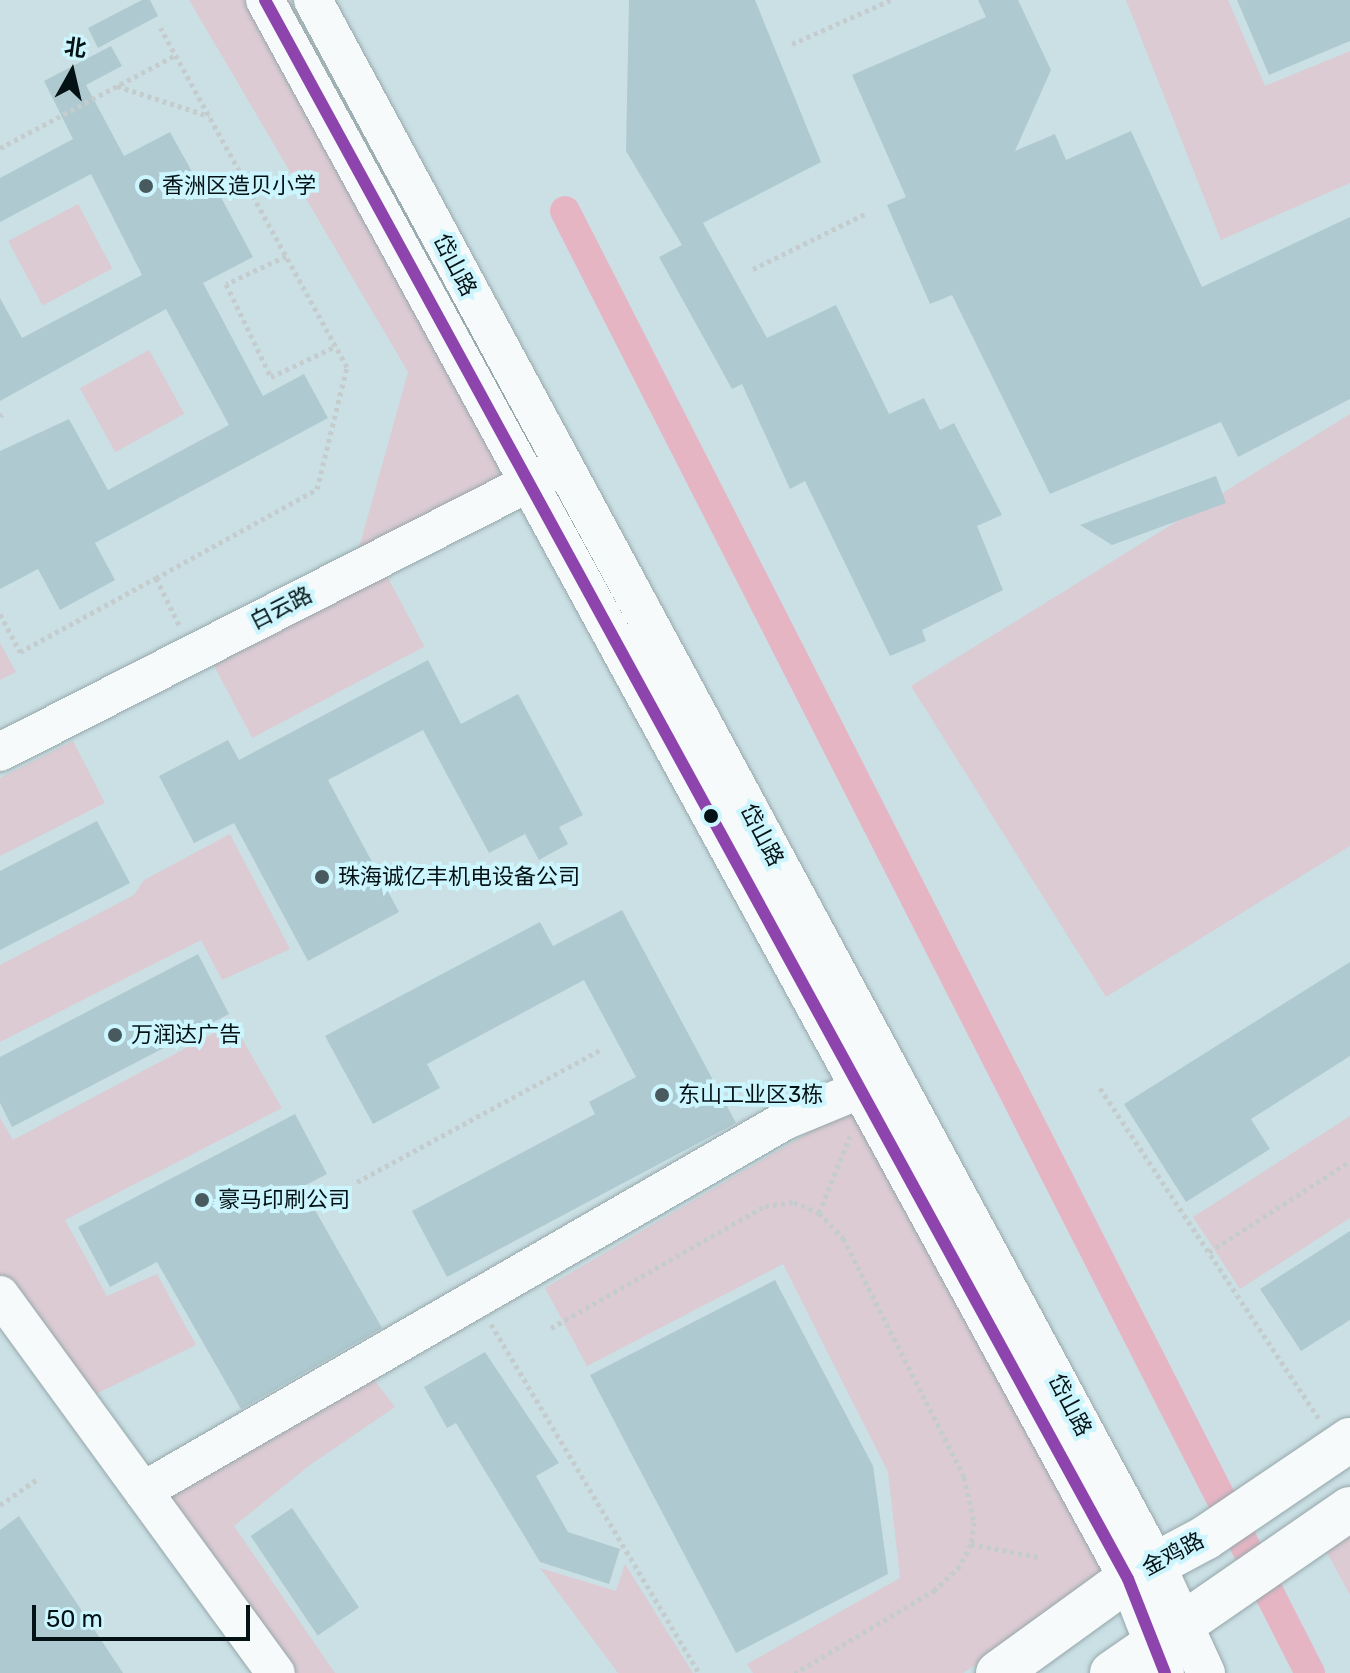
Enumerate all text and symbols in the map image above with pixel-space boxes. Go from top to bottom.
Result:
north arrow [32,32,112,112]
text: 北 [63,33,88,63]
place label: 香洲区造贝小学 [162,173,316,199]
marker: 香洲区造贝小学 [137,177,155,195]
street label: 岱山路 [428,230,482,300]
street label: 白云路 [246,581,316,635]
street label: 岱山路 [735,800,789,870]
unlabelled marker [703,808,719,824]
place label: 珠海诚亿丰机电设备公司 [338,864,580,890]
marker: 珠海诚亿丰机电设备公司 [313,868,331,886]
place label: 万润达广告 [131,1022,241,1048]
marker: 万润达广告 [106,1026,124,1044]
place label: 东山工业区3栋 [678,1082,823,1108]
marker: 东山工业区3栋 [653,1086,671,1104]
place label: 豪马印刷公司 [218,1187,350,1213]
marker: 豪马印刷公司 [193,1191,211,1209]
street label: 岱山路 [1043,1370,1097,1440]
street label: 金鸡路 [1138,1527,1208,1581]
scale bar [36,1589,254,1639]
text: 50 m [46,1605,103,1633]

